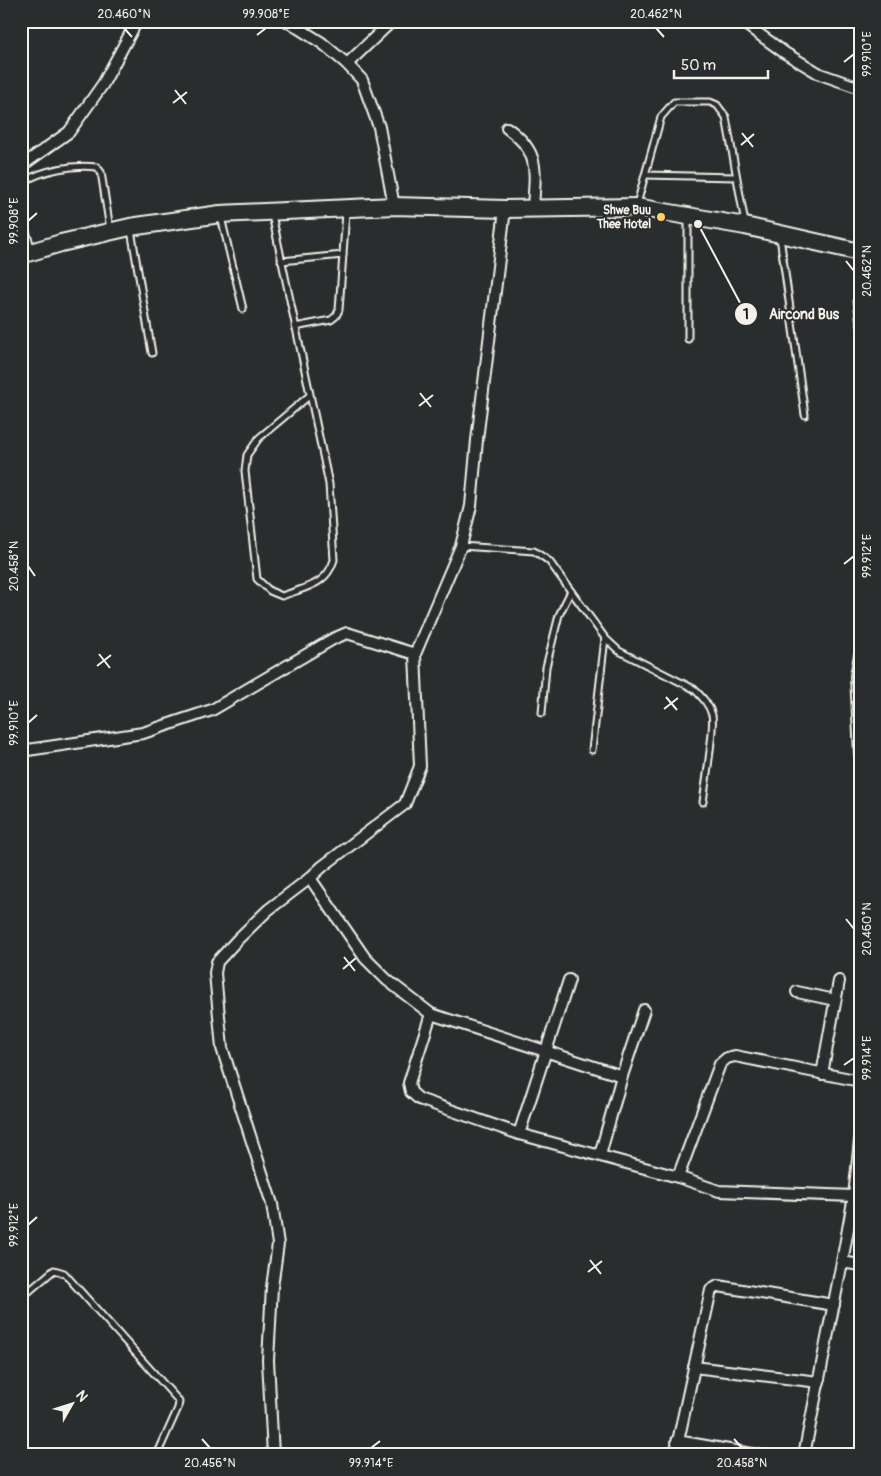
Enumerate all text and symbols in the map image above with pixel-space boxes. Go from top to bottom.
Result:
text: 20.460°N [97,7,151,22]
text: 99.908°E [243,7,289,22]
text: 20.462°N [630,7,682,22]
text: 99.910°E [860,31,875,77]
scale bar [674,48,767,80]
text: 50 m [681,56,716,75]
text: 99.908°E [7,198,22,244]
place label: Shwe Buu Thee Hotel [596,203,651,232]
marker: Shwe Buu Thee Hotel [655,211,667,223]
text: 20.462°N [860,245,875,297]
callout: Aircond Bus [734,299,849,328]
text: 1 [743,305,749,324]
text: Aircond Bus [769,306,840,323]
text: 99.912°E [860,534,875,578]
text: 20.458°N [7,541,22,591]
text: 99.910°E [7,700,22,746]
text: 20.460°N [860,902,875,956]
text: 99.914°E [860,1036,875,1080]
text: 99.912°E [7,1203,22,1247]
north arrow [48,1378,98,1428]
text: N [72,1387,91,1405]
text: 20.456°N [184,1456,236,1471]
text: 99.914°E [349,1456,393,1471]
text: 20.458°N [717,1456,767,1471]

